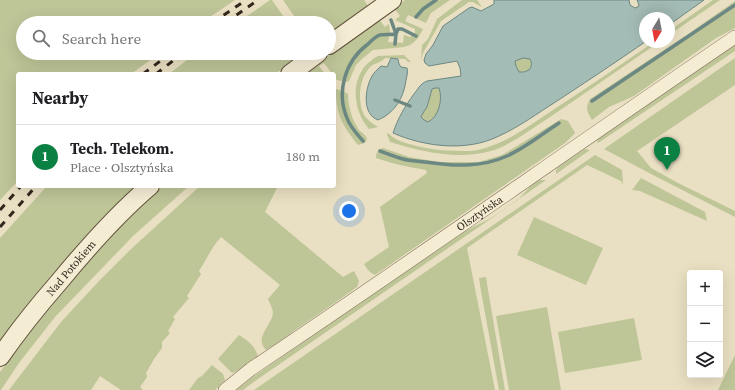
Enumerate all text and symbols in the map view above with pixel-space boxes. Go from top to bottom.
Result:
north arrow [639,12,675,48]
search box [16,16,336,60]
icon: search [30,27,52,49]
text: Search here [62,28,141,49]
text: Nearby [32,86,88,110]
pin: 1 [654,137,680,170]
text: Tech. Telekom. [70,138,174,159]
text: 1 [41,148,49,165]
text: 180 m [286,148,320,165]
text: Place · Olsztyńska [70,159,174,176]
street label: Olsztyńska [454,192,506,235]
your location [339,201,359,221]
street label: Nad Potokiem [43,237,99,299]
map controls [687,270,723,378]
button: + [687,270,723,306]
button: − [687,306,723,342]
button: layers [687,342,723,378]

